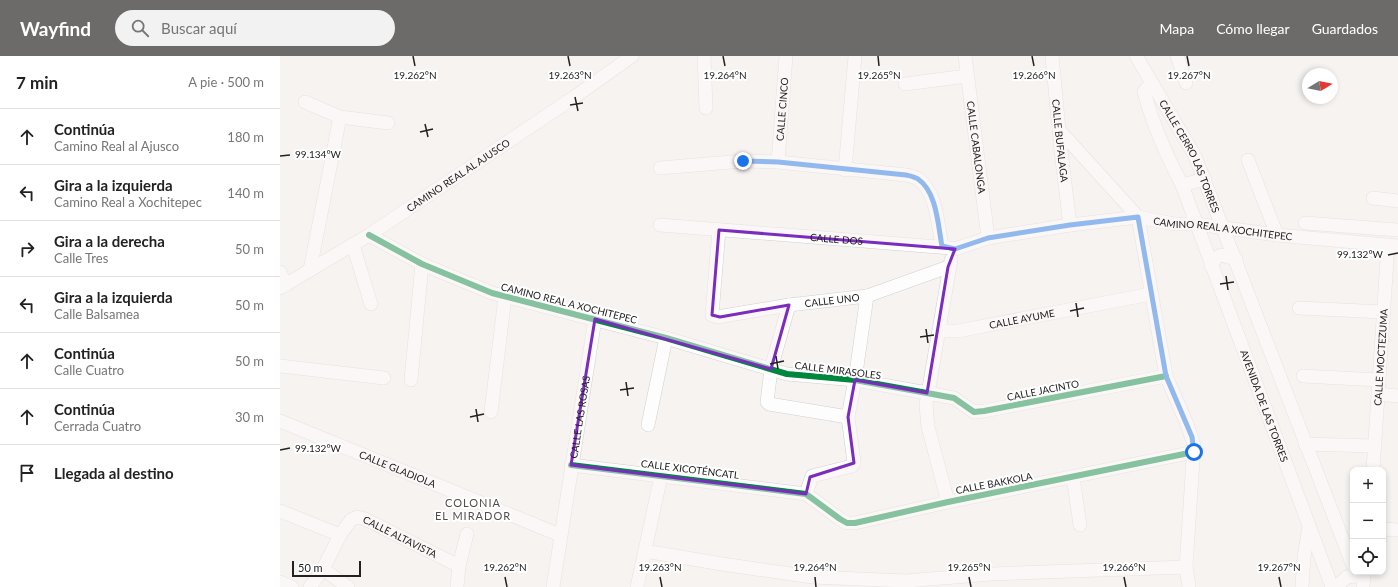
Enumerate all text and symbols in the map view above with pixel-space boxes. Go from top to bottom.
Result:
search box [115,10,395,46]
text: Wayfind [20,17,91,40]
icon: search [129,17,151,39]
text: Buscar aquí [161,19,237,37]
text: Mapa [1160,20,1194,37]
text: Cómo llegar [1216,20,1290,37]
text: Guardados [1312,20,1378,37]
north arrow [1302,68,1338,104]
text: 19.262°N [393,69,437,81]
text: 19.263°N [548,69,592,81]
text: 19.264°N [703,69,747,81]
text: 19.265°N [857,69,901,81]
text: 19.266°N [1012,69,1056,81]
text: 19.267°N [1167,69,1211,81]
text: 7 min [16,72,58,93]
text: A pie · 500 m [188,74,264,90]
street label: CALLE CINCO [774,77,790,141]
street label: CALLE CERRO LAS TORRES [1157,97,1222,214]
street label: CALLE BUFALAGA [1050,98,1071,183]
street label: CALLE CABALONGA [965,100,988,194]
text: Continúa [54,120,115,138]
icon: ahead [16,126,38,148]
text: 180 m [227,129,264,145]
street label: CAMINO REAL AL AJUSCO [404,136,512,214]
text: Camino Real al Ajusco [54,138,179,154]
text: 99.134°W [295,148,342,160]
route end [734,152,752,170]
text: Gira a la izquierda [54,176,173,194]
icon: left [16,182,38,204]
text: 140 m [227,185,264,201]
text: Camino Real a Xochitepec [54,194,202,210]
street label: CAMINO REAL A XOCHITEPEC [1152,214,1293,242]
street label: CALLE DOS [809,231,863,247]
text: Gira a la derecha [54,232,165,250]
icon: right [16,238,38,260]
text: 50 m [235,241,264,257]
text: 99.132°W [1337,248,1384,260]
text: Calle Tres [54,250,108,266]
street label: CAMINO REAL A XOCHITEPEC [500,280,639,326]
text: Gira a la izquierda [54,288,173,306]
street label: CALLE UNO [804,291,860,309]
icon: left [16,294,38,316]
text: 50 m [235,297,264,313]
text: Calle Balsamea [54,306,139,322]
street label: CALLE AYUME [988,307,1056,331]
street label: CALLE MOCTEZUMA [1371,308,1390,406]
text: Continúa [54,344,115,362]
street label: AVENIDA DE LAS TORRES [1238,348,1291,463]
icon: ahead [16,350,38,372]
text: 50 m [235,353,264,369]
street label: CALLE MIRASOLES [794,359,882,381]
text: Calle Cuatro [54,362,124,378]
street label: CALLE LAS ROSAS [567,375,592,459]
street label: CALLE JACINTO [1006,377,1080,403]
text: Continúa [54,400,115,418]
icon: ahead [16,406,38,428]
text: 30 m [235,409,264,425]
text: Cerrada Cuatro [54,418,141,434]
text: 99.132°W [295,442,342,454]
route start [1185,443,1203,461]
street label: CALLE GLADIOLA [358,448,438,490]
street label: CALLE XICOTÉNCATL [640,457,740,481]
icon: arrive [16,462,38,484]
text: Llegada al destino [54,464,174,482]
map controls [1350,467,1386,575]
button: + [1350,467,1386,503]
street label: CALLE BAKKOLA [955,470,1034,496]
district label: COLONIA EL MIRADOR [435,496,511,522]
button: − [1350,503,1386,539]
street label: CALLE ALTAVISTA [361,513,439,560]
button: locate [1350,539,1386,575]
scale bar [292,559,361,578]
text: 50 m [298,561,323,574]
text: 19.262°N [483,561,527,573]
text: 19.263°N [638,561,682,573]
text: 19.264°N [793,561,837,573]
text: 19.265°N [947,561,991,573]
text: 19.266°N [1102,561,1146,573]
text: 19.267°N [1257,561,1301,573]

